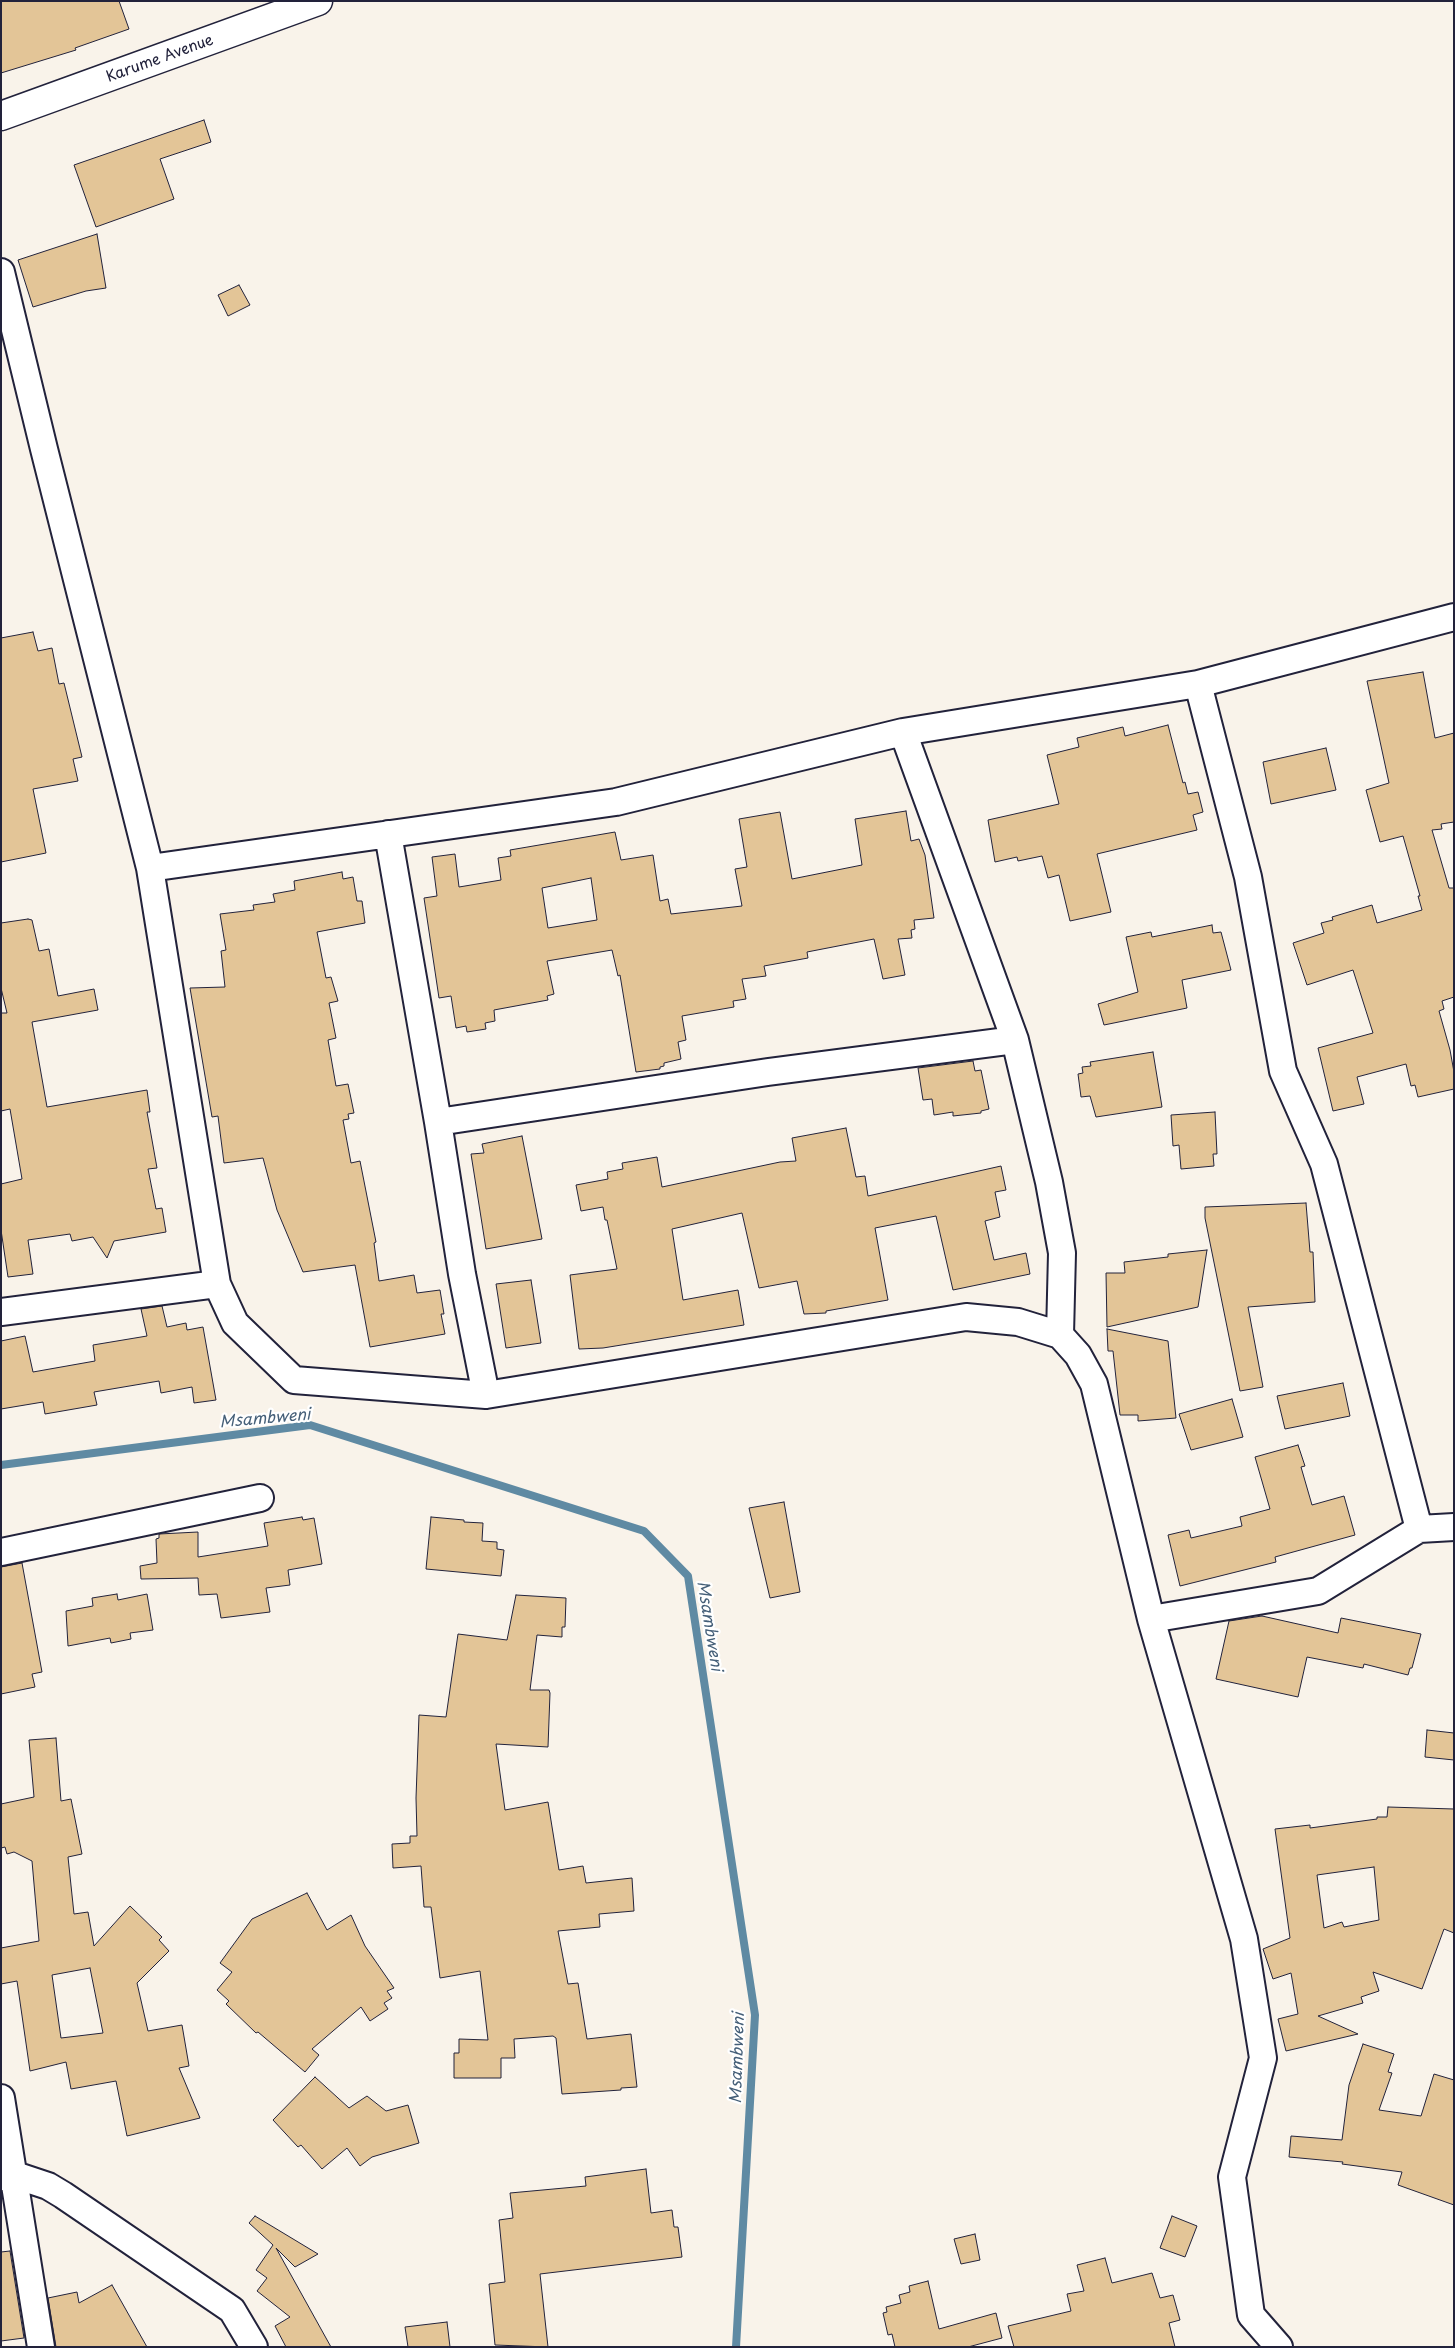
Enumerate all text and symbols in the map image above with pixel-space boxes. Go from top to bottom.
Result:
street label: Karume Avenue [104,31,216,87]
water label: Msambweni [219,1405,311,1433]
water label: Msambweni [692,1580,726,1672]
water label: Msambweni [727,2012,749,2104]

